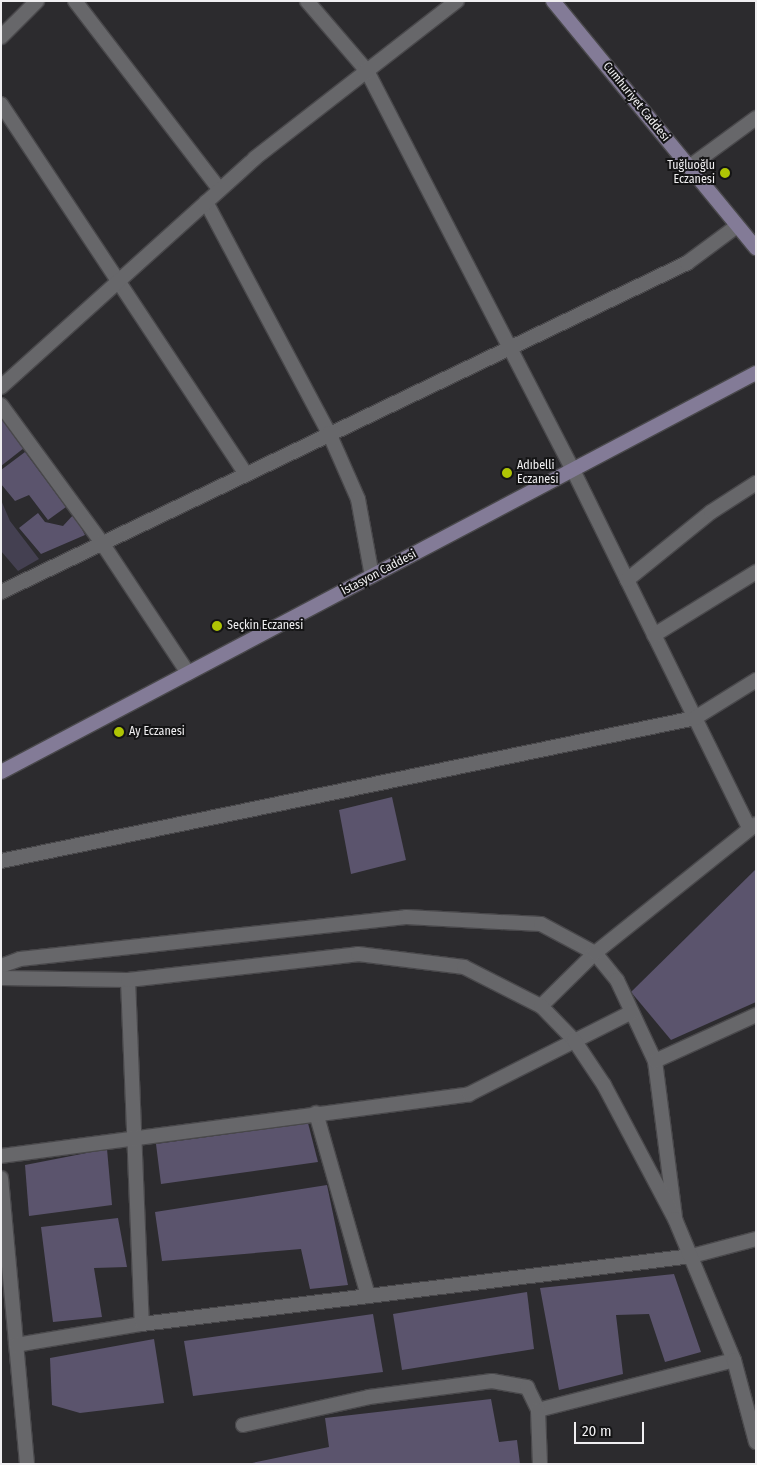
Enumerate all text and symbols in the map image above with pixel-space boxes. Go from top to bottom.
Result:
street label: Cumhuriyet Caddesi [600,59,672,145]
place label: Tuğluoğlu Eczanesi [667,159,715,187]
marker: Tuğluoğlu Eczanesi [719,167,731,179]
place label: Adıbelli Eczanesi [517,459,558,487]
marker: Adıbelli Eczanesi [501,467,513,479]
street label: İstasyon Caddesi [339,547,419,599]
place label: Seçkin Eczanesi [227,619,303,633]
marker: Seçkin Eczanesi [211,620,223,632]
place label: Ay Eczanesi [129,725,185,739]
marker: Ay Eczanesi [113,726,125,738]
scale bar [577,1412,647,1444]
text: 20 m [582,1422,612,1440]

